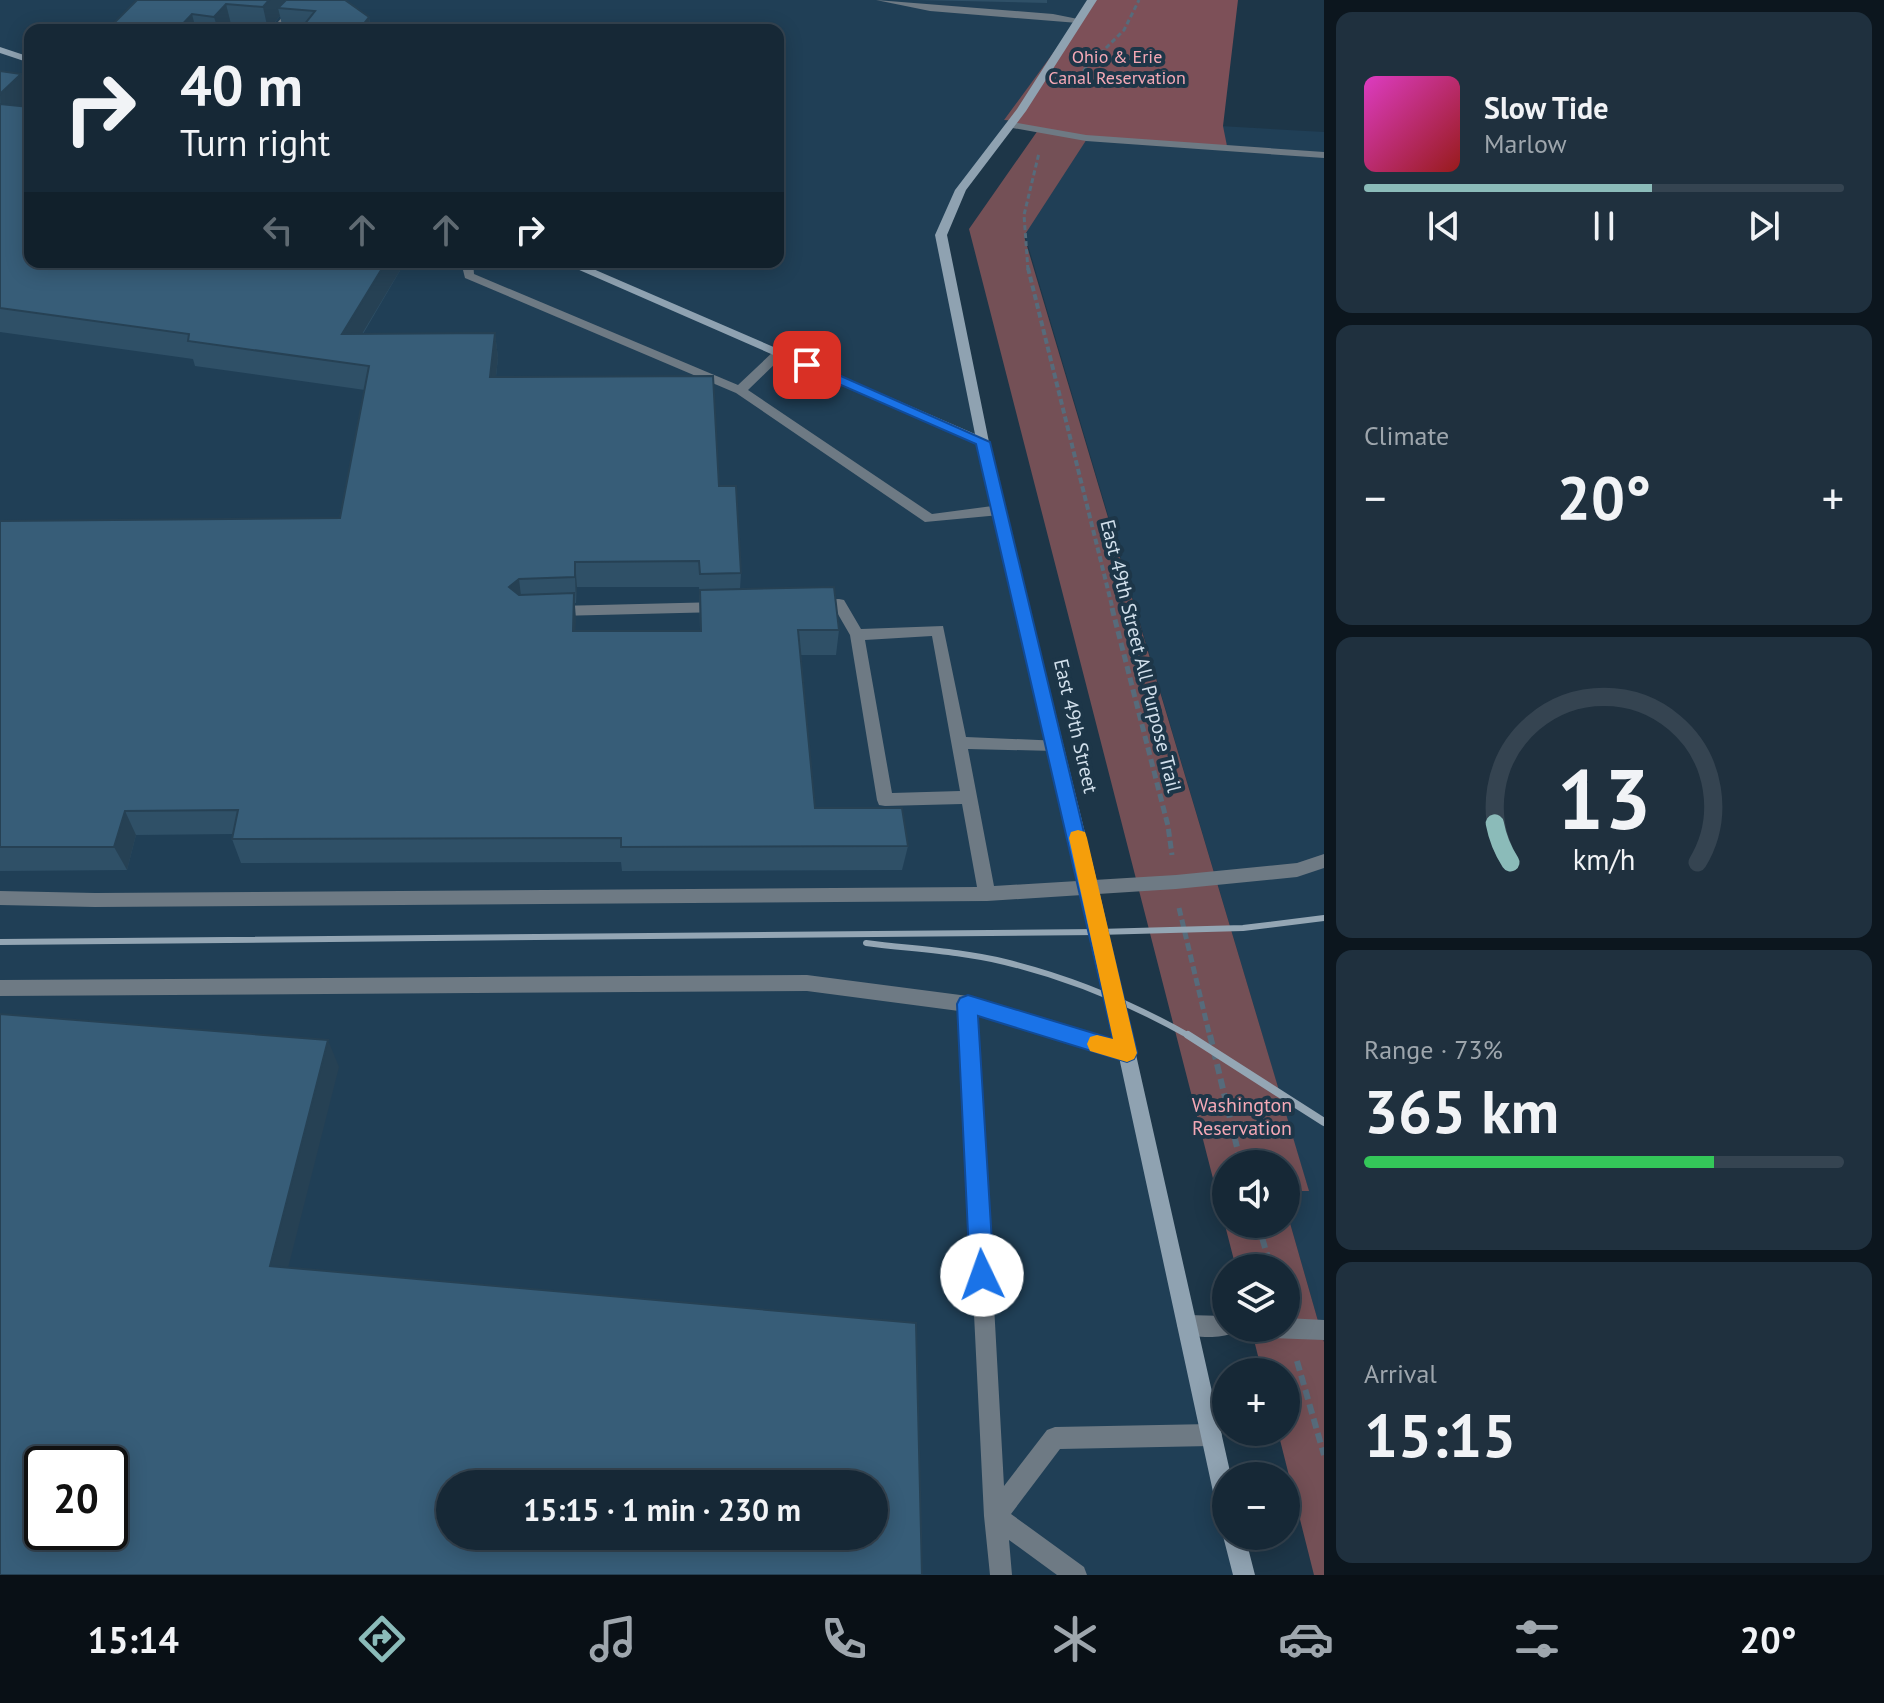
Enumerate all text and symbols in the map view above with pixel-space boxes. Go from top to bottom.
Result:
park label: Ohio & Erie Canal Reservation [1048,45,1186,89]
text: 40 m [180,49,303,121]
icon: right [48,56,152,160]
text: Slow Tide [1484,88,1609,127]
text: Turn right [180,119,330,166]
text: Marlow [1484,127,1567,160]
icon: previous [1422,204,1466,248]
icon: pause [1582,204,1626,248]
icon: next [1742,204,1786,248]
icon: left [256,208,300,252]
icon: ahead [340,208,384,252]
icon: ahead [424,208,468,252]
icon: right [508,208,552,252]
pin [773,331,841,399]
icon: arrive [785,343,829,387]
text: Climate [1364,419,1449,452]
text: 20° [1557,458,1651,536]
text: − [1364,469,1386,526]
text: + [1822,469,1844,526]
street label: East 49th Street All Purpose Trail [1094,517,1188,795]
street label: East 49th Street [1048,656,1104,796]
text: 13 [1557,744,1651,852]
text: km/h [1573,842,1635,879]
text: Range · 73% [1364,1033,1503,1066]
text: 365 km [1364,1072,1559,1150]
park label: Washington Reservation [1192,1092,1292,1141]
map controls [1212,1150,1300,1550]
button: sound [1212,1150,1300,1238]
position arrow [940,1233,1024,1317]
button: layers [1212,1254,1300,1342]
text: Arrival [1364,1357,1437,1390]
button: + [1212,1358,1300,1446]
text: 15:15 [1364,1396,1516,1474]
speed limit sign: 20 [24,1446,128,1550]
button: − [1212,1462,1300,1550]
text: 15:15 · 1 min · 230 m [523,1490,801,1529]
icon: directions [354,1611,410,1667]
icon: music [585,1611,641,1667]
icon: phone [816,1611,872,1667]
icon: climate [1047,1611,1103,1667]
icon: car [1278,1611,1334,1667]
icon: filters [1509,1611,1565,1667]
text: 15:14 [88,1616,179,1663]
text: 20° [1740,1616,1796,1663]

